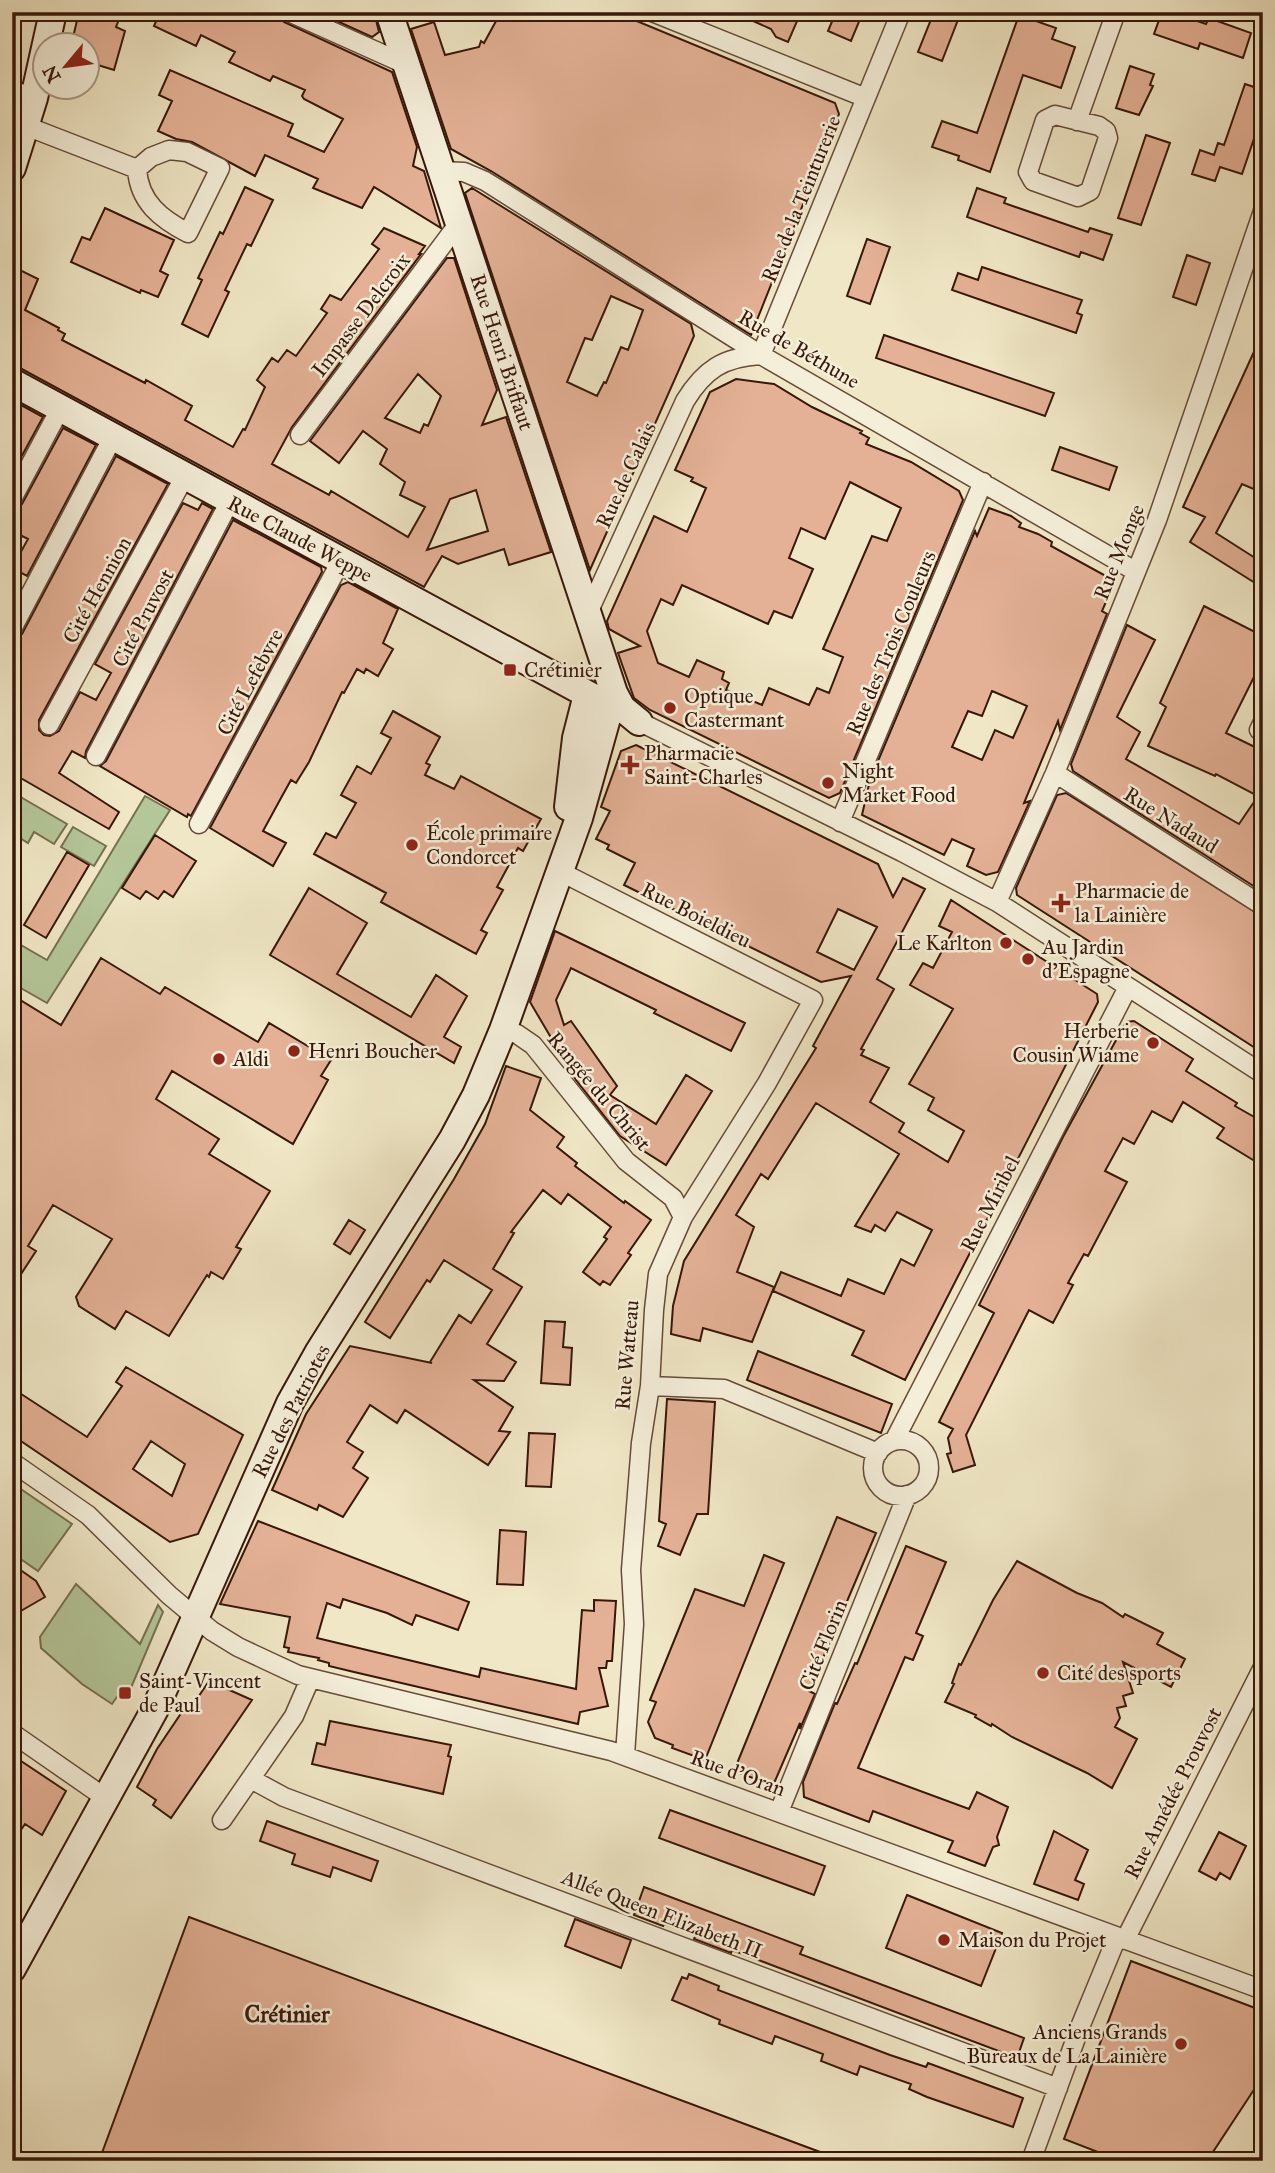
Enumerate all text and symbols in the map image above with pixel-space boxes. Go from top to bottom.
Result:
north arrow [32,32,102,102]
text: N [38,61,66,87]
street label: Rue de la Teinturerie [756,111,846,286]
street label: Impasse Delcroix [306,248,416,382]
street label: Rue Henri Briffaut [464,271,540,434]
street label: Rue de Béthune [734,304,865,394]
street label: Rue de Calais [590,418,662,532]
street label: Rue Claude Weppe [223,490,377,588]
street label: Rue Monge [1088,500,1150,604]
street label: Cité Hennion [57,532,137,648]
street label: Rue des Trois Couleurs [840,547,942,739]
street label: Cité Pruvost [106,564,180,672]
street label: Cité Lefebvre [211,624,289,740]
place label: Crétinier [524,657,602,683]
marker: Crétinier [502,662,518,678]
place label: Optique Castermant [684,683,785,733]
marker: Optique Castermant [662,700,678,716]
place label: Pharmacie Saint-Charles [644,740,763,790]
marker: Pharmacie Saint-Charles [622,757,638,773]
place label: Night Market Food [842,758,956,808]
marker: Night Market Food [820,775,836,791]
street label: Rue Nadaud [1119,781,1223,859]
place label: École primaire Condorcet [426,819,553,870]
marker: École primaire Condorcet [404,837,420,853]
street label: Rue Boieldieu [637,876,755,954]
place label: Pharmacie de la Lainière [1075,878,1189,928]
marker: Pharmacie de la Lainière [1053,895,1069,911]
place label: Le Karlton [897,930,992,956]
place label: Au Jardin d'Espagne [1041,934,1130,984]
marker: Le Karlton [998,935,1014,951]
marker: Au Jardin d'Espagne [1020,951,1036,967]
place label: Herberie Cousin Wiame [1013,1018,1139,1068]
street label: Rangée du Christ [542,1026,657,1156]
marker: Herberie Cousin Wiame [1145,1035,1161,1051]
place label: Henri Boucher [308,1038,437,1064]
marker: Henri Boucher [286,1043,302,1059]
place label: Aldi [232,1046,269,1072]
marker: Aldi [211,1051,227,1067]
street label: Rue Miribel [955,1151,1025,1257]
street label: Rue Watteau [609,1299,645,1411]
street label: Rue des Patriotes [246,1340,336,1482]
street label: Cité Florin [793,1596,853,1694]
place label: Cité des sports [1057,1660,1181,1686]
marker: Cité des sports [1035,1665,1051,1681]
place label: Saint-Vincent de Paul [139,1668,262,1718]
marker: Saint-Vincent de Paul [117,1685,133,1701]
street label: Rue Amédée Prouvost [1118,1702,1228,1883]
street label: Rue d'Oran [687,1744,789,1802]
street label: Allée Queen Elizabeth II [557,1863,766,1964]
place label: Maison du Projet [958,1927,1107,1953]
marker: Maison du Projet [936,1932,952,1948]
district label: Crétinier [244,2000,330,2028]
place label: Anciens Grands Bureaux de La Lainière [966,2019,1167,2069]
marker: Anciens Grands Bureaux de La Lainière [1173,2036,1189,2052]

